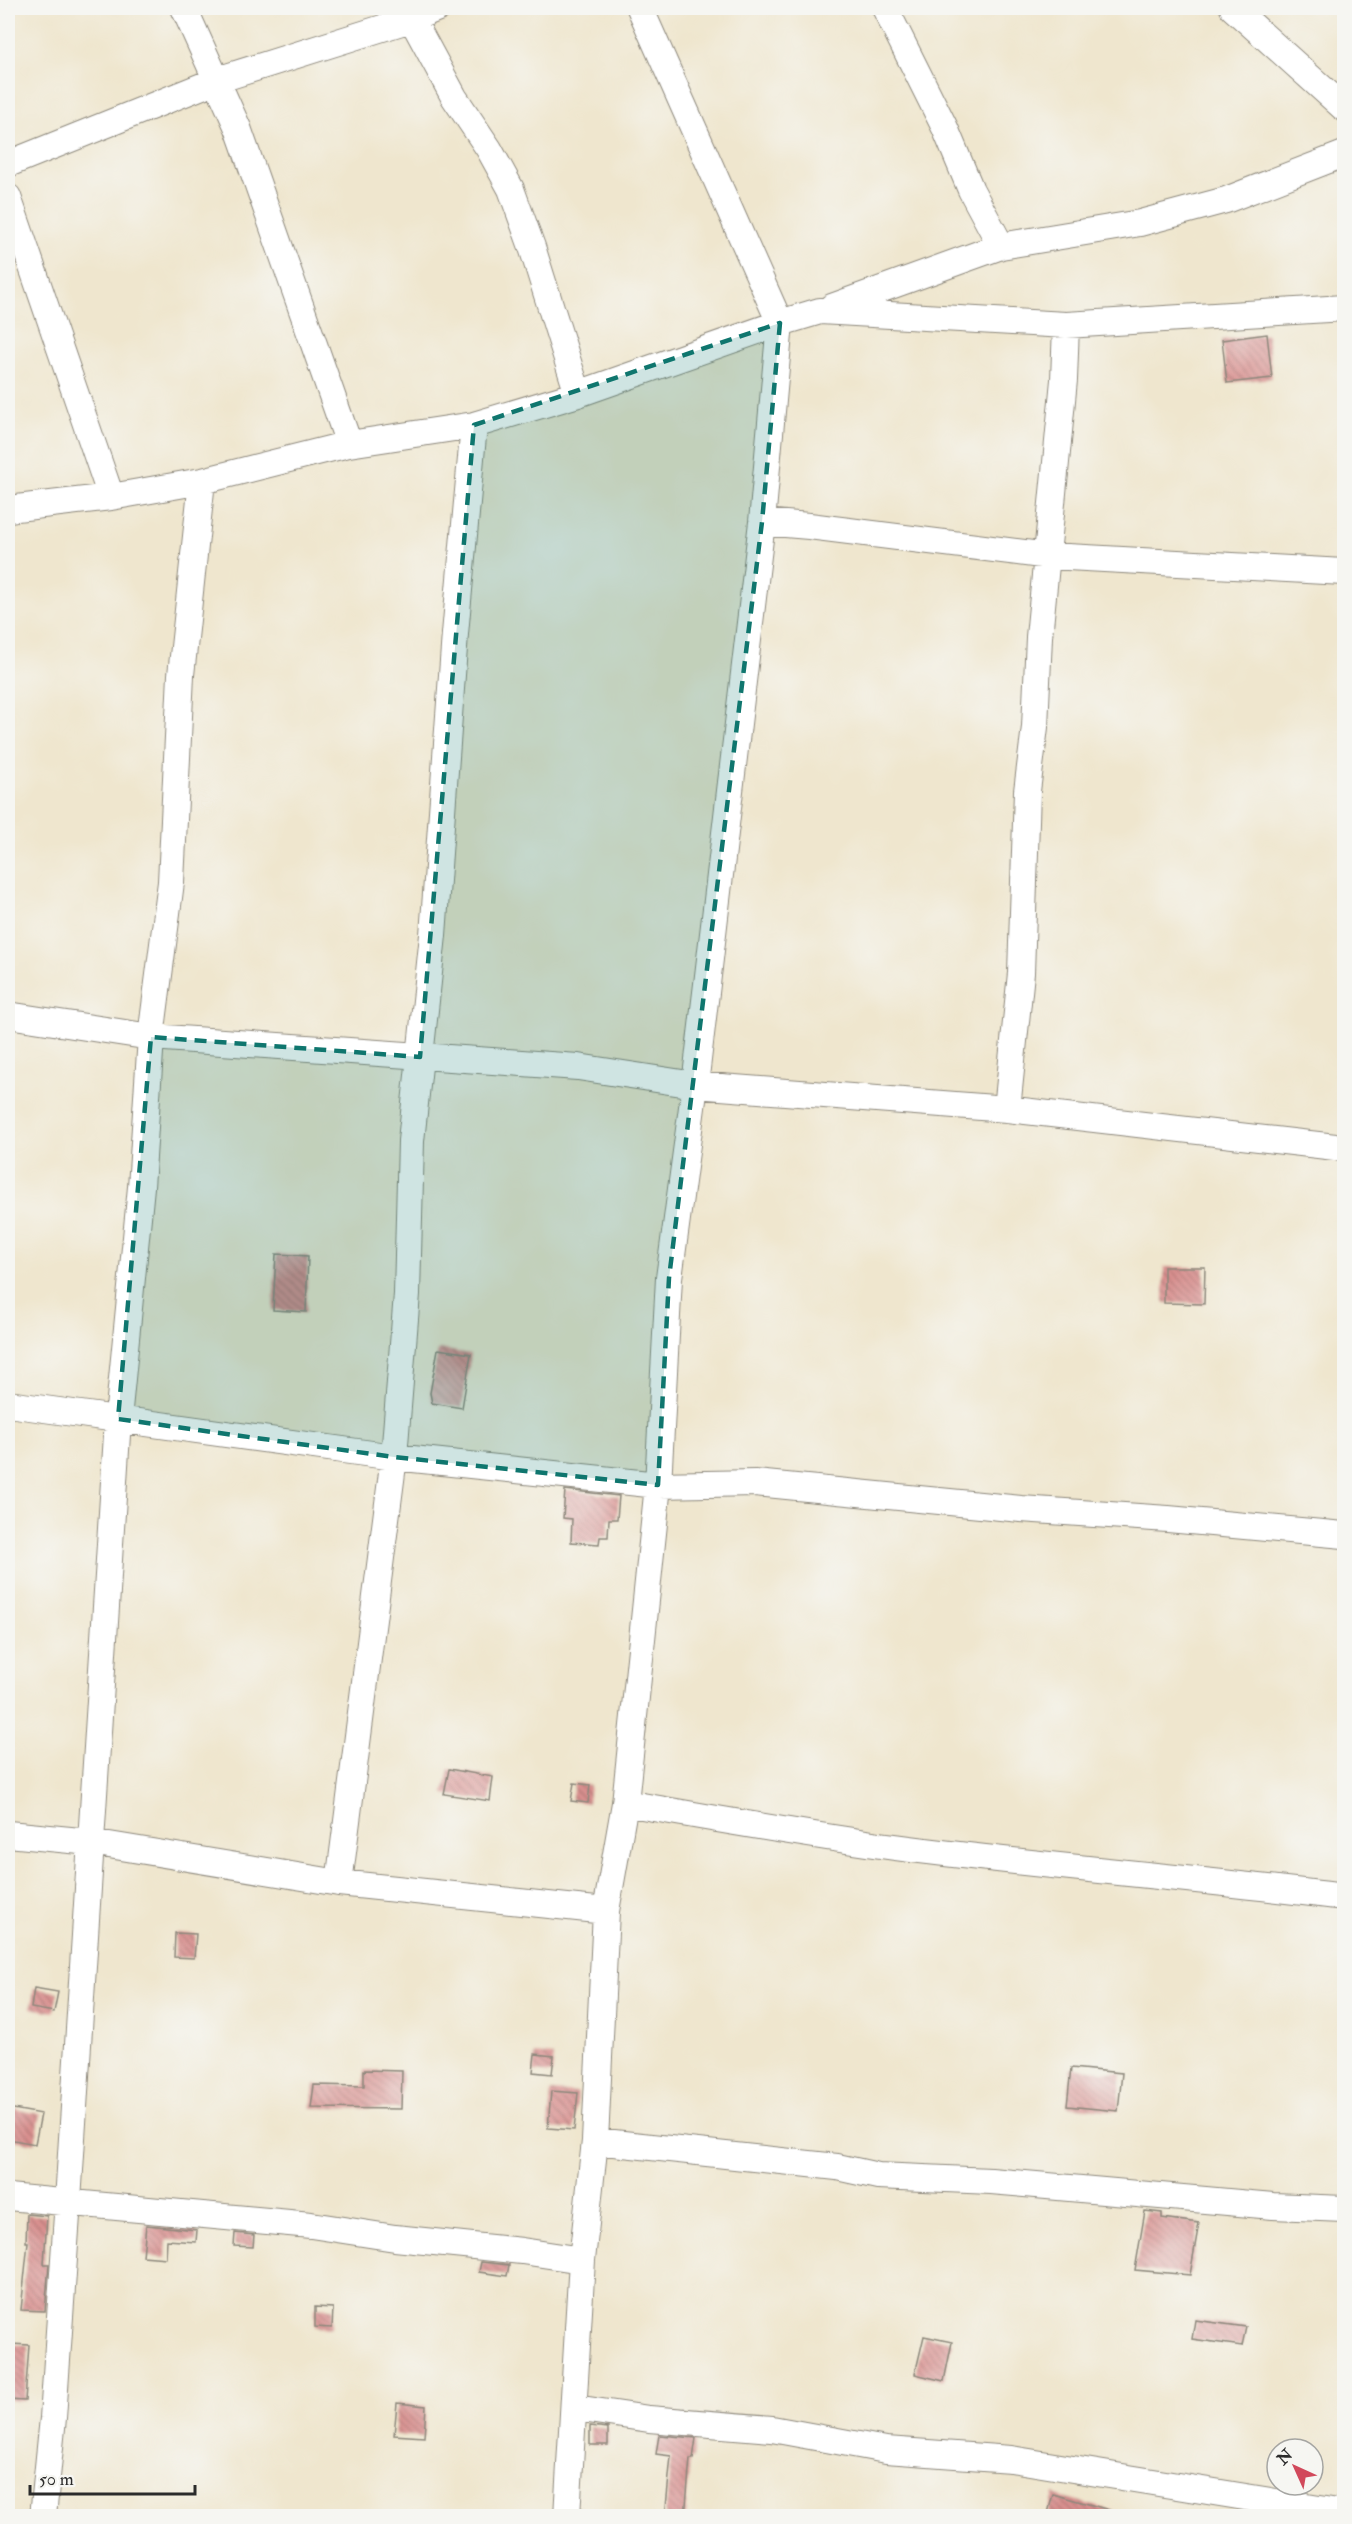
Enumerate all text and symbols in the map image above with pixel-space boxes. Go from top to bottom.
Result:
north arrow [1265,2437,1325,2497]
text: N [1272,2444,1298,2470]
scale bar [30,2458,195,2496]
text: 50 m [39,2468,74,2491]

